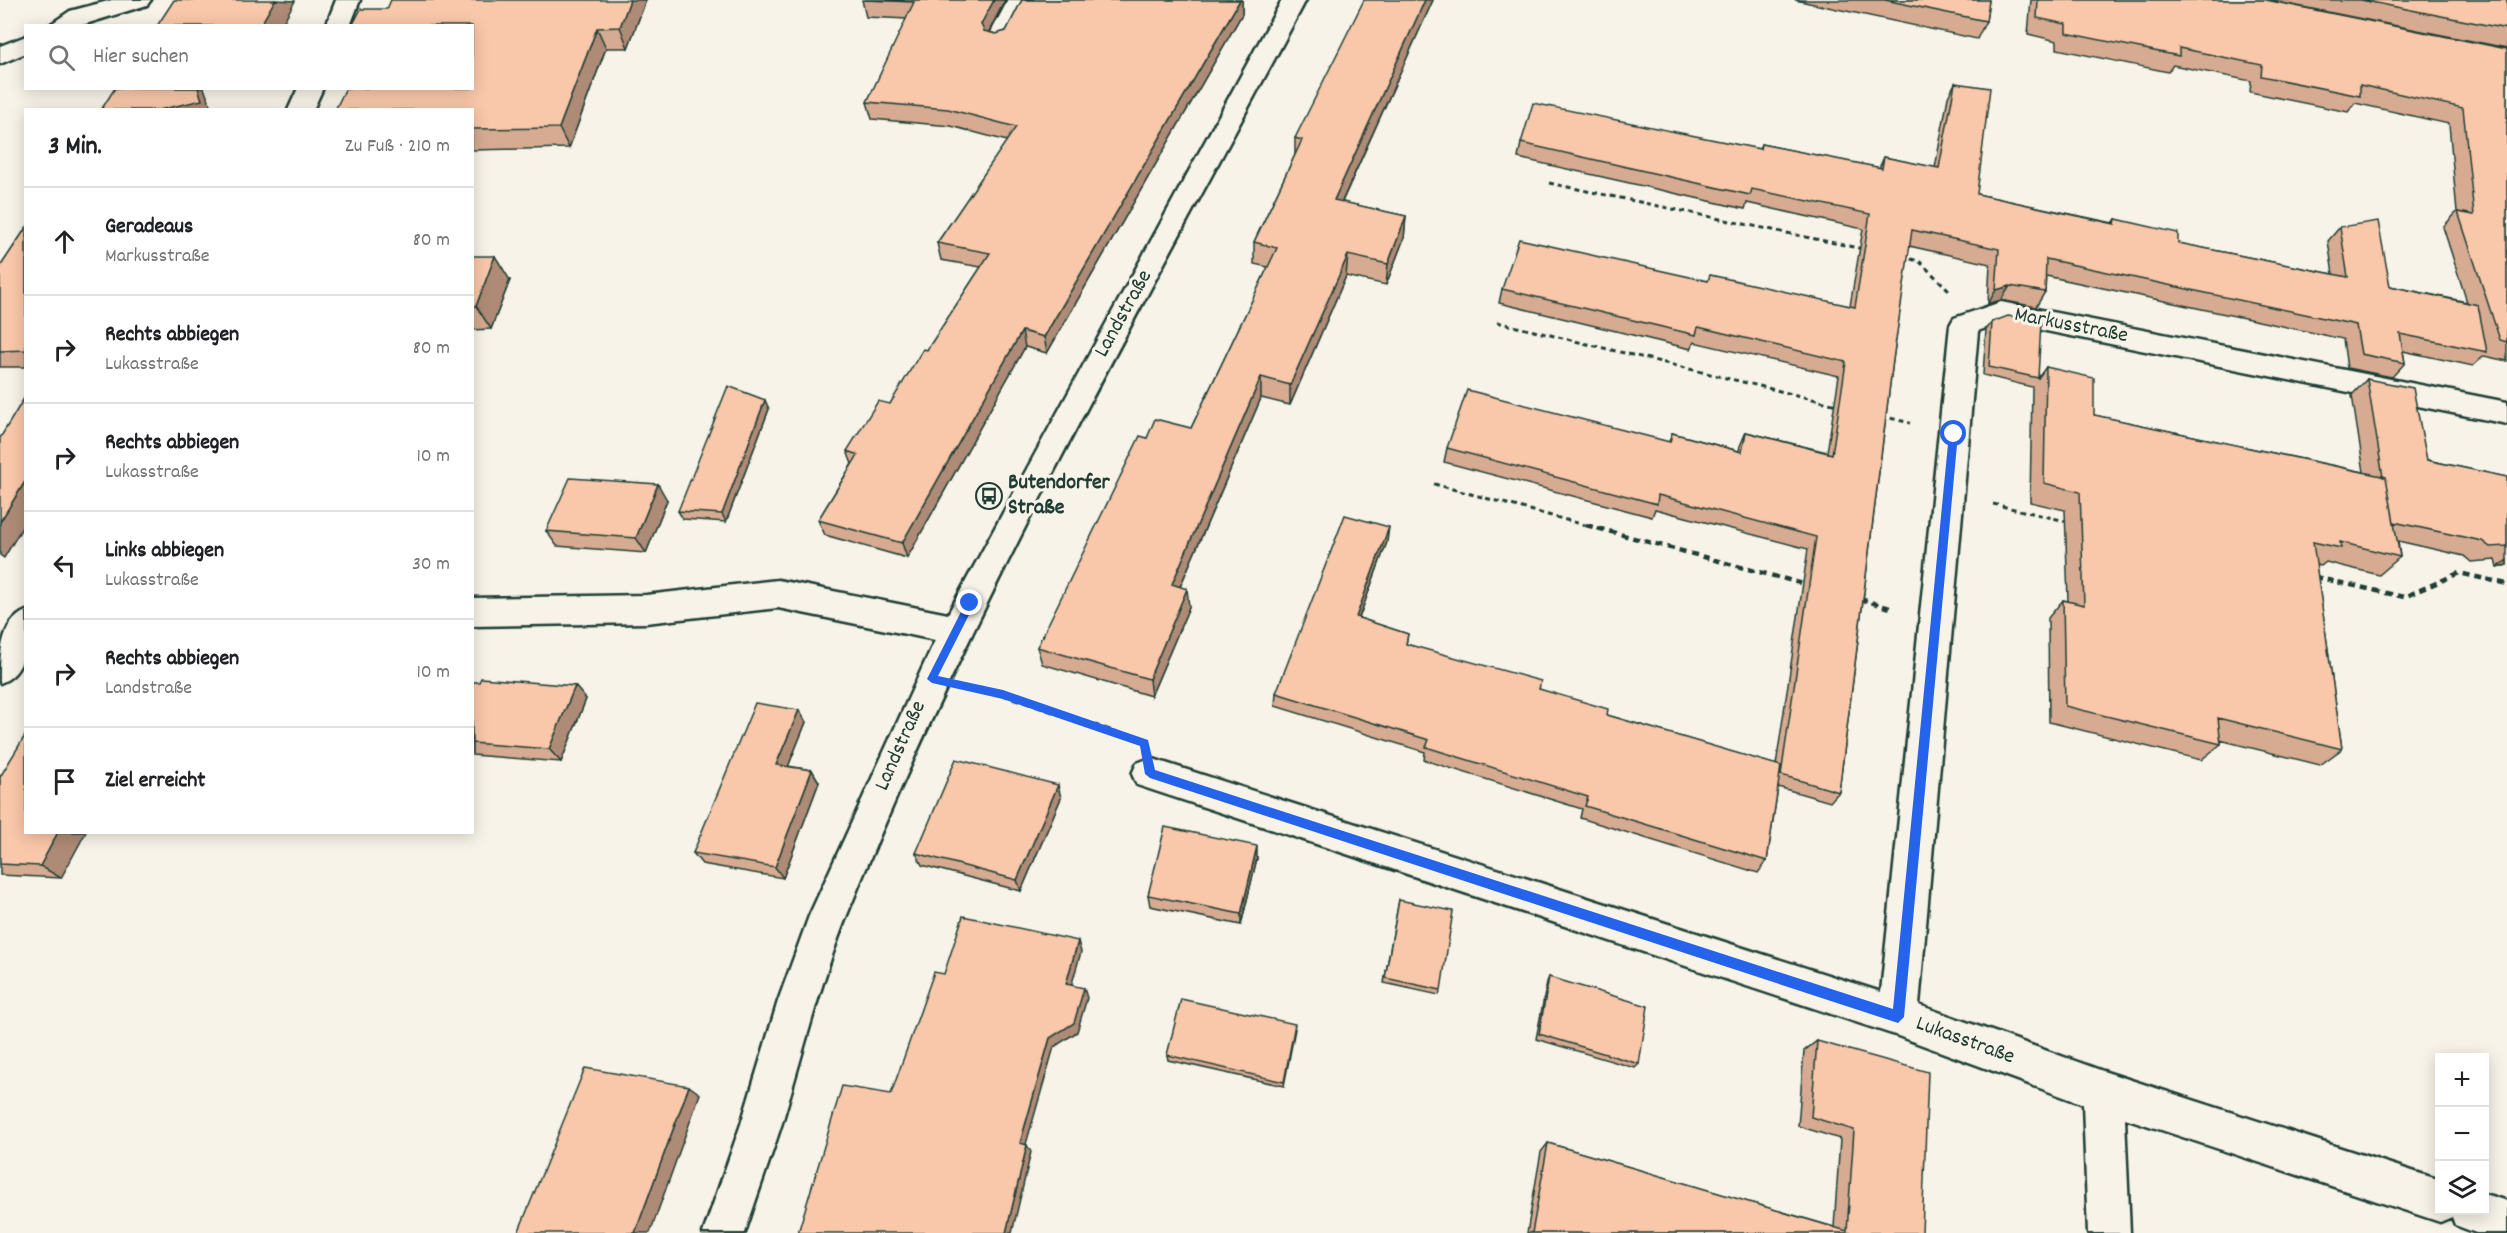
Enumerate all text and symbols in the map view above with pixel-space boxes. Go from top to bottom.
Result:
search box [24,24,474,90]
icon: search [45,41,78,74]
text: Hier suchen [93,42,189,73]
text: 3 Min. [48,129,102,166]
text: Zu Fuß · 210 m [345,133,450,161]
text: Geradeaus [105,212,193,243]
icon: ahead [48,225,81,258]
text: 80 m [413,227,450,255]
text: Markusstraße [105,243,210,271]
street label: Landstraße [1087,265,1161,363]
street label: Markusstraße [2012,300,2130,352]
text: Rechts abbiegen [105,320,239,351]
icon: right [48,333,81,366]
text: 80 m [413,335,450,363]
text: Lukasstraße [105,351,199,379]
route start [1940,420,1966,446]
text: Rechts abbiegen [105,428,239,459]
icon: right [48,441,81,474]
text: 10 m [416,443,450,471]
text: Lukasstraße [105,459,199,487]
place label: Butendorfer Straße [1008,468,1111,524]
bus stop icon: Butendorfer Straße [974,481,1004,511]
text: Links abbiegen [105,536,224,567]
icon: left [48,549,81,582]
text: 30 m [412,551,450,579]
text: Lukasstraße [105,567,199,595]
route end [956,589,982,615]
text: Rechts abbiegen [105,644,239,675]
icon: right [48,657,81,690]
text: 10 m [416,659,450,687]
text: Landstraße [105,675,192,703]
street label: Landstraße [867,696,935,796]
icon: arrive [48,765,81,798]
text: Ziel erreicht [105,766,205,797]
street label: Lukasstraße [1911,1009,2019,1073]
map controls [2435,1053,2489,1215]
button: + [2435,1053,2489,1107]
button: − [2435,1107,2489,1161]
button: layers [2435,1161,2489,1215]

